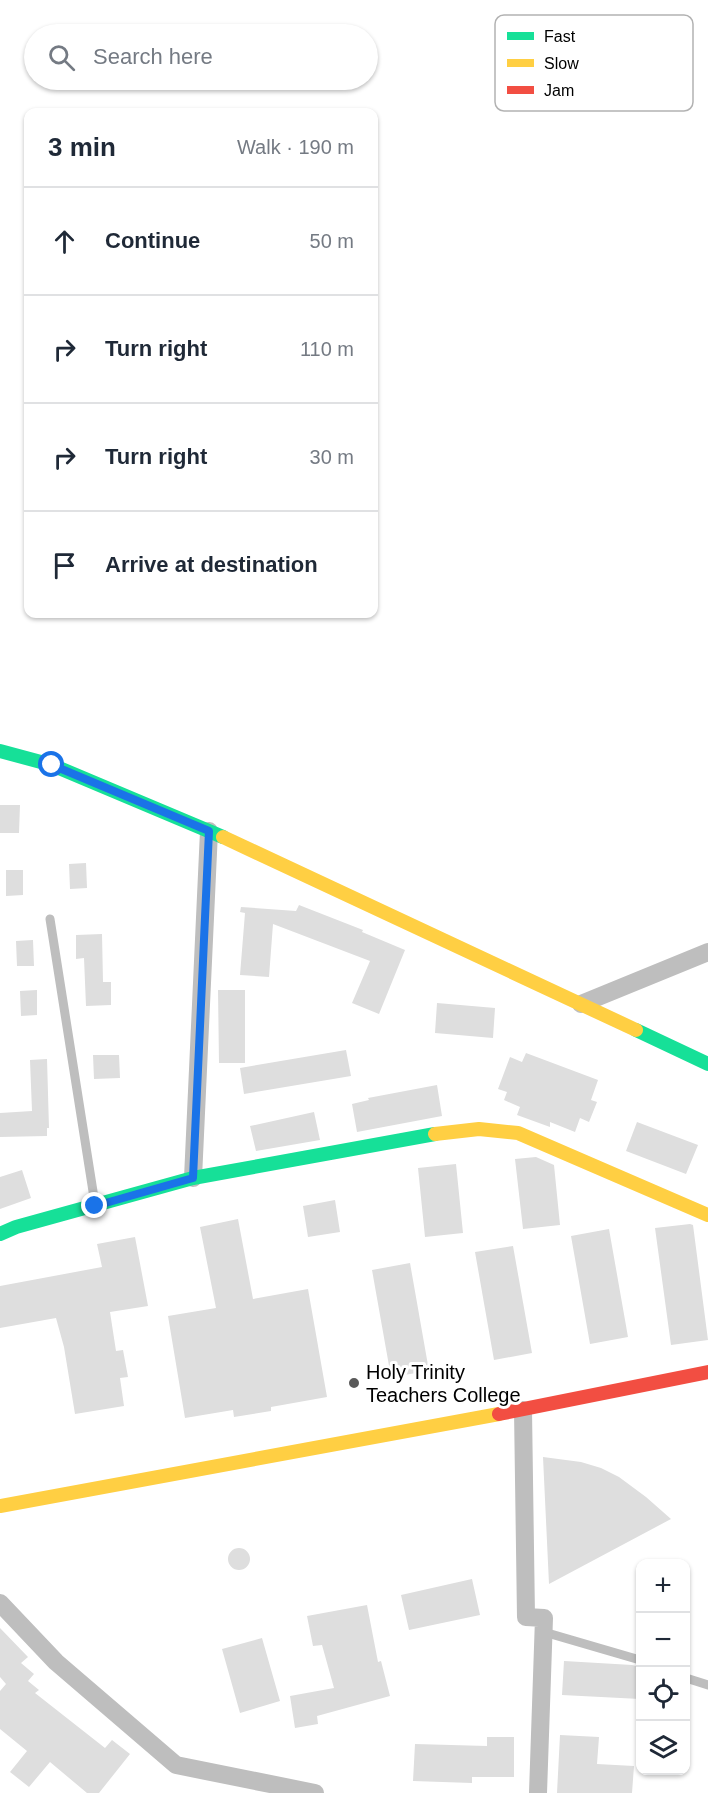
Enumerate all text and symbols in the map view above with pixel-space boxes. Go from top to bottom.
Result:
legend [495,15,693,111]
search box [24,24,378,90]
text: Fast [544,28,576,45]
icon: search [45,41,78,74]
text: Search here [93,44,213,69]
text: Slow [544,55,579,72]
text: Jam [544,82,574,99]
text: 3 min [48,132,116,162]
text: Walk · 190 m [237,136,354,158]
icon: ahead [48,225,81,258]
text: Continue [105,228,200,253]
text: 50 m [310,230,354,252]
icon: right [48,333,81,366]
text: Turn right [105,336,207,361]
text: 110 m [300,338,354,360]
icon: right [48,441,81,474]
text: Turn right [105,444,207,469]
text: 30 m [310,446,354,468]
icon: arrive [48,549,81,582]
text: Arrive at destination [105,552,318,577]
route start [38,751,64,777]
route end [81,1192,107,1218]
place label: Holy Trinity Teachers College [366,1361,521,1406]
marker: Holy Trinity Teachers College [347,1376,361,1390]
map controls [636,1559,690,1775]
button: + [636,1559,690,1613]
button: − [636,1613,690,1667]
button: locate [636,1667,690,1721]
button: layers [636,1721,690,1775]

